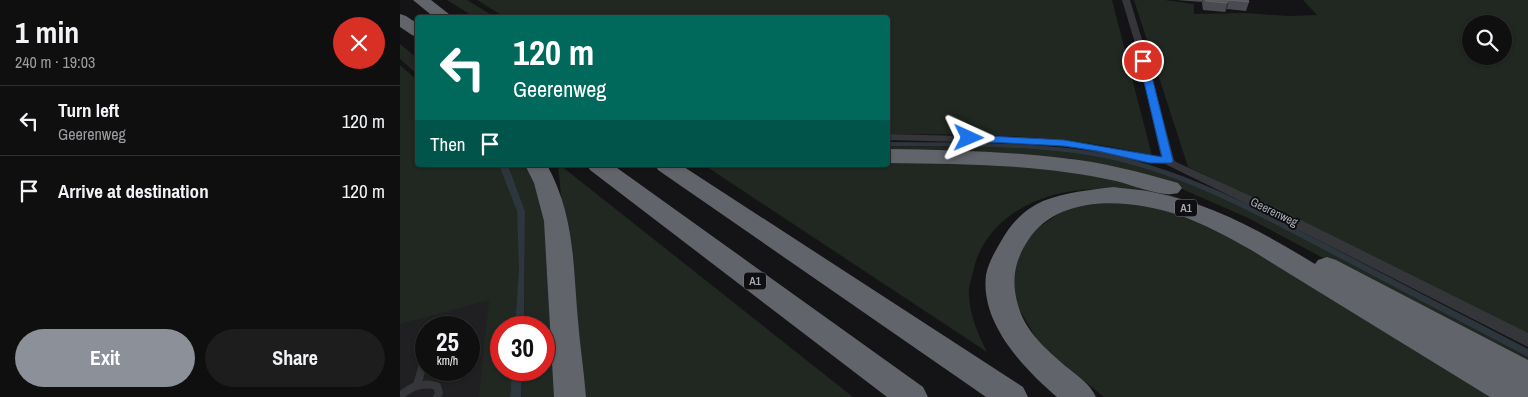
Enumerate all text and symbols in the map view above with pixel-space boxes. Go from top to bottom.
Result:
text: 1 min [15,12,79,52]
map controls [1462,15,1512,65]
button: search [1462,15,1512,65]
button: close [333,17,385,69]
text: 120 m [513,29,594,76]
icon: left [430,35,495,100]
pin [1122,40,1164,82]
icon: arrive [1129,47,1157,75]
text: 240 m · 19:03 [15,51,95,73]
text: Geerenweg [513,74,606,104]
text: Turn left [58,97,119,123]
icon: left [15,107,43,135]
text: 120 m [342,108,385,134]
position arrow [942,111,994,163]
text: Geerenweg [58,123,126,145]
icon: arrive [476,130,504,158]
text: Then [430,131,466,157]
icon: arrive [15,177,43,205]
text: Arrive at destination [58,178,209,204]
text: 120 m [342,178,385,204]
street label: Geerenweg [1248,194,1301,231]
road number: A1 [1175,200,1197,217]
road number: A1 [744,272,766,290]
speed limit sign: 30 [490,316,555,381]
text: 25 [436,325,459,359]
button: Exit [15,329,195,387]
button: Share [205,329,385,387]
text: km/h [437,353,458,369]

